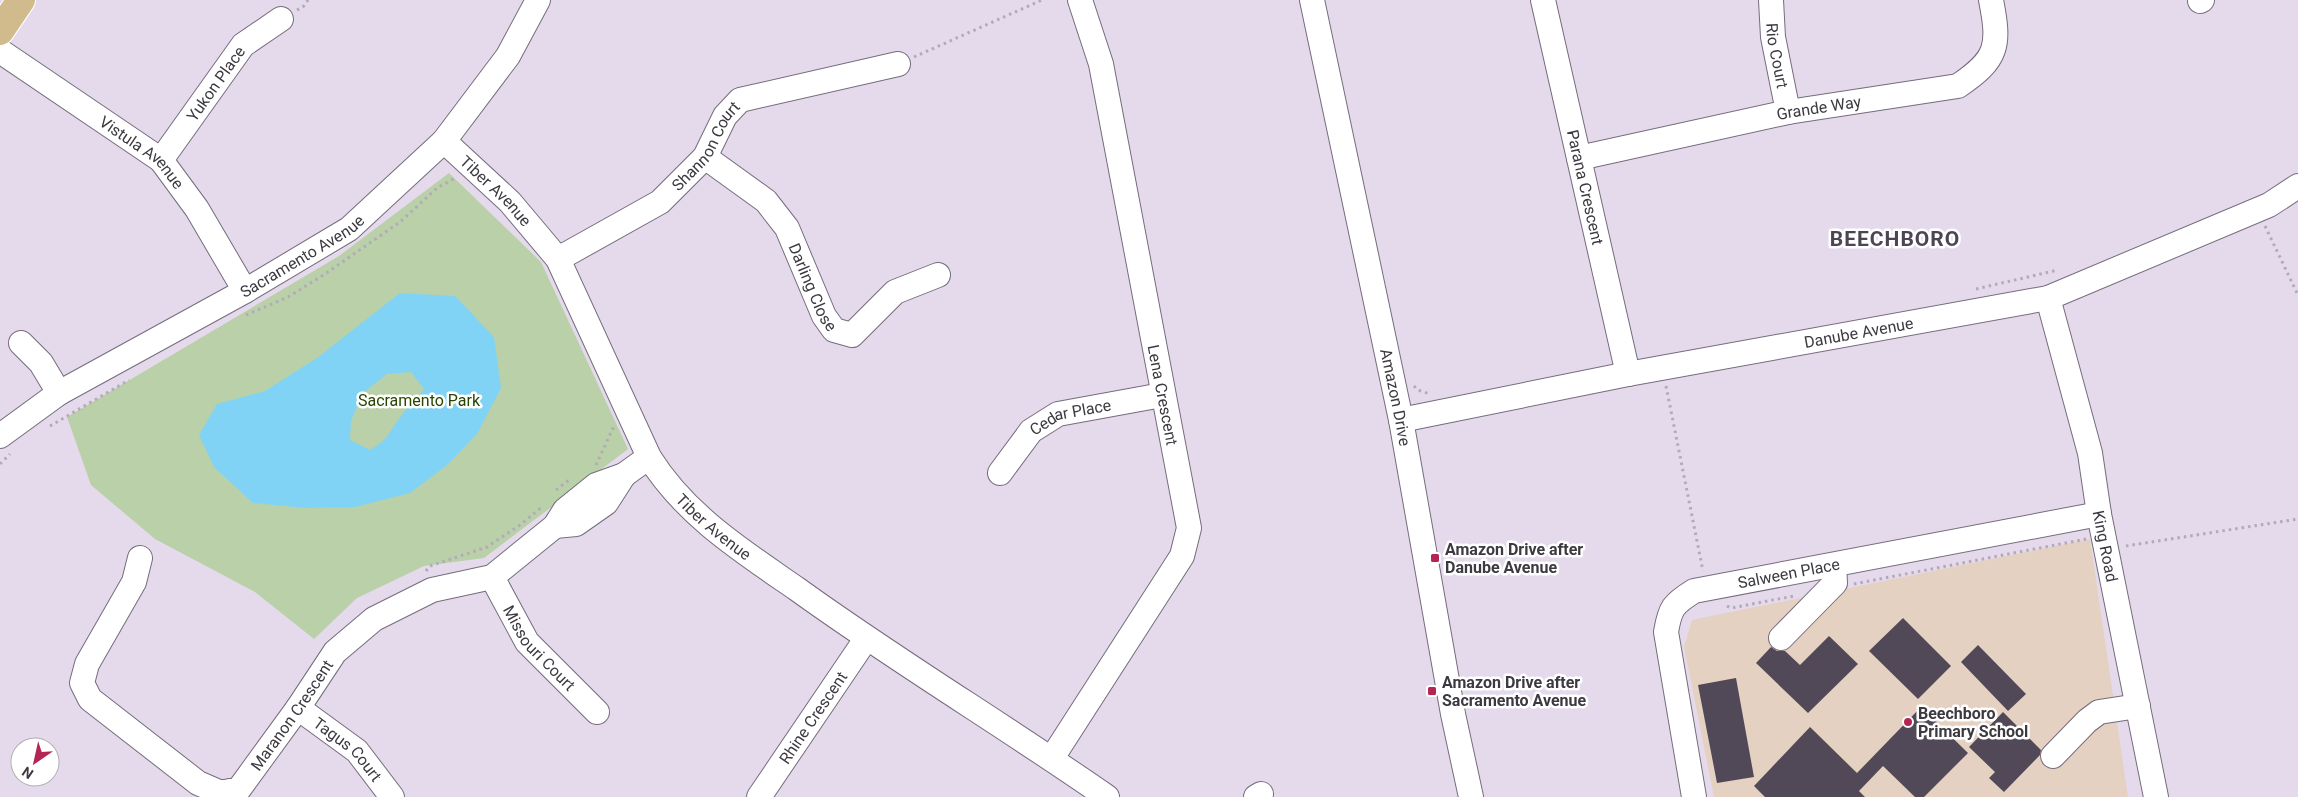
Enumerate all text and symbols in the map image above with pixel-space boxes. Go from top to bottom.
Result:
street label: Rio Court [1762,22,1792,90]
street label: Yukon Place [183,43,249,125]
street label: Grande Way [1775,92,1863,124]
street label: Shannon Court [668,97,744,195]
street label: Vistula Avenue [96,112,188,193]
street label: Parana Crescent [1563,128,1607,247]
street label: Tiber Avenue [456,152,535,230]
street label: Sacramento Avenue [237,211,368,302]
district label: BEECHBORO [1830,227,1960,251]
street label: Darling Close [785,241,841,335]
street label: Danube Avenue [1803,314,1915,352]
street label: Lena Crescent [1143,343,1182,447]
street label: Amazon Drive [1376,347,1414,447]
park label: Sacramento Park [358,391,481,410]
street label: Cedar Place [1026,395,1113,439]
street label: Tiber Avenue [672,490,755,564]
street label: King Road [2089,509,2121,584]
place label: Amazon Drive after Danube Avenue [1445,540,1583,577]
marker: Amazon Drive after Danube Avenue [1429,552,1441,564]
street label: Salween Place [1736,554,1841,592]
street label: Missouri Court [499,602,579,695]
street label: Maranon Crescent [247,656,337,774]
street label: Rhine Crescent [775,668,851,768]
place label: Amazon Drive after Sacramento Avenue [1442,673,1587,710]
marker: Amazon Drive after Sacramento Avenue [1426,685,1438,697]
place label: Beechboro Primary School [1918,704,2028,741]
street label: Tagus Court [310,713,386,785]
marker: Beechboro Primary School [1902,716,1914,728]
north arrow [10,737,60,787]
text: N [19,763,36,782]

